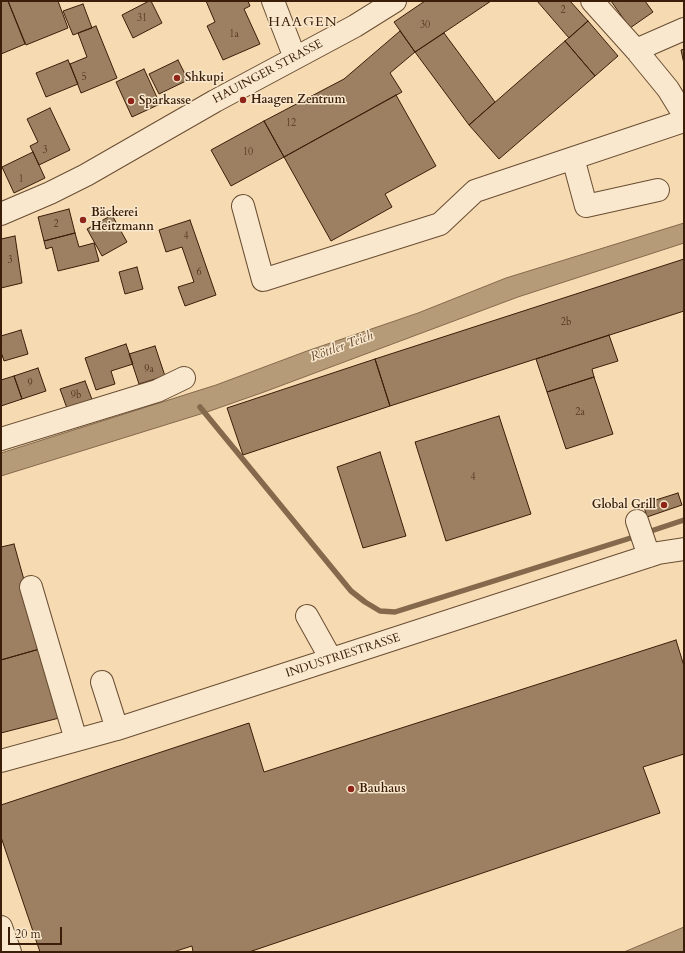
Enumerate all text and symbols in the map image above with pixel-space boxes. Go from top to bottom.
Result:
house number: 2 [560,5,566,17]
house number: 31 [137,13,147,25]
district label: HAAGEN [268,15,338,31]
house number: 30 [420,20,430,32]
house number: 1a [229,29,239,41]
street label: HAUINGER STRASSE [211,37,325,107]
place label: Shkupi [185,71,224,85]
house number: 5 [81,72,87,84]
marker: Shkupi [172,73,182,83]
place label: Haagen Zentrum [251,93,346,107]
place label: Sparkasse [139,94,191,108]
marker: Haagen Zentrum [238,95,248,105]
marker: Sparkasse [126,96,136,106]
house number: 12 [286,118,296,130]
house number: 3 [42,145,48,157]
house number: 10 [243,147,253,159]
house number: 1 [18,174,24,186]
place label: Bäckerei Heitzmann [91,206,154,234]
marker: Bäckerei Heitzmann [78,215,88,225]
house number: 2 [53,219,59,231]
house number: 4 [183,231,189,243]
house number: 3 [7,255,13,267]
house number: 6 [196,267,202,279]
house number: 2b [561,317,571,329]
water label: Röttler Teich [309,328,375,366]
house number: 9a [144,364,154,376]
house number: 9 [27,378,33,390]
house number: 9b [71,390,81,402]
house number: 2a [575,407,585,419]
house number: 4 [470,472,476,484]
place label: Global Grill [592,498,656,512]
marker: Global Grill [659,500,669,510]
street label: INDUSTRIESTRASSE [284,631,402,681]
place label: Bauhaus [359,782,406,796]
marker: Bauhaus [346,784,356,794]
scale bar [10,919,64,945]
text: 20 m [15,926,41,942]

